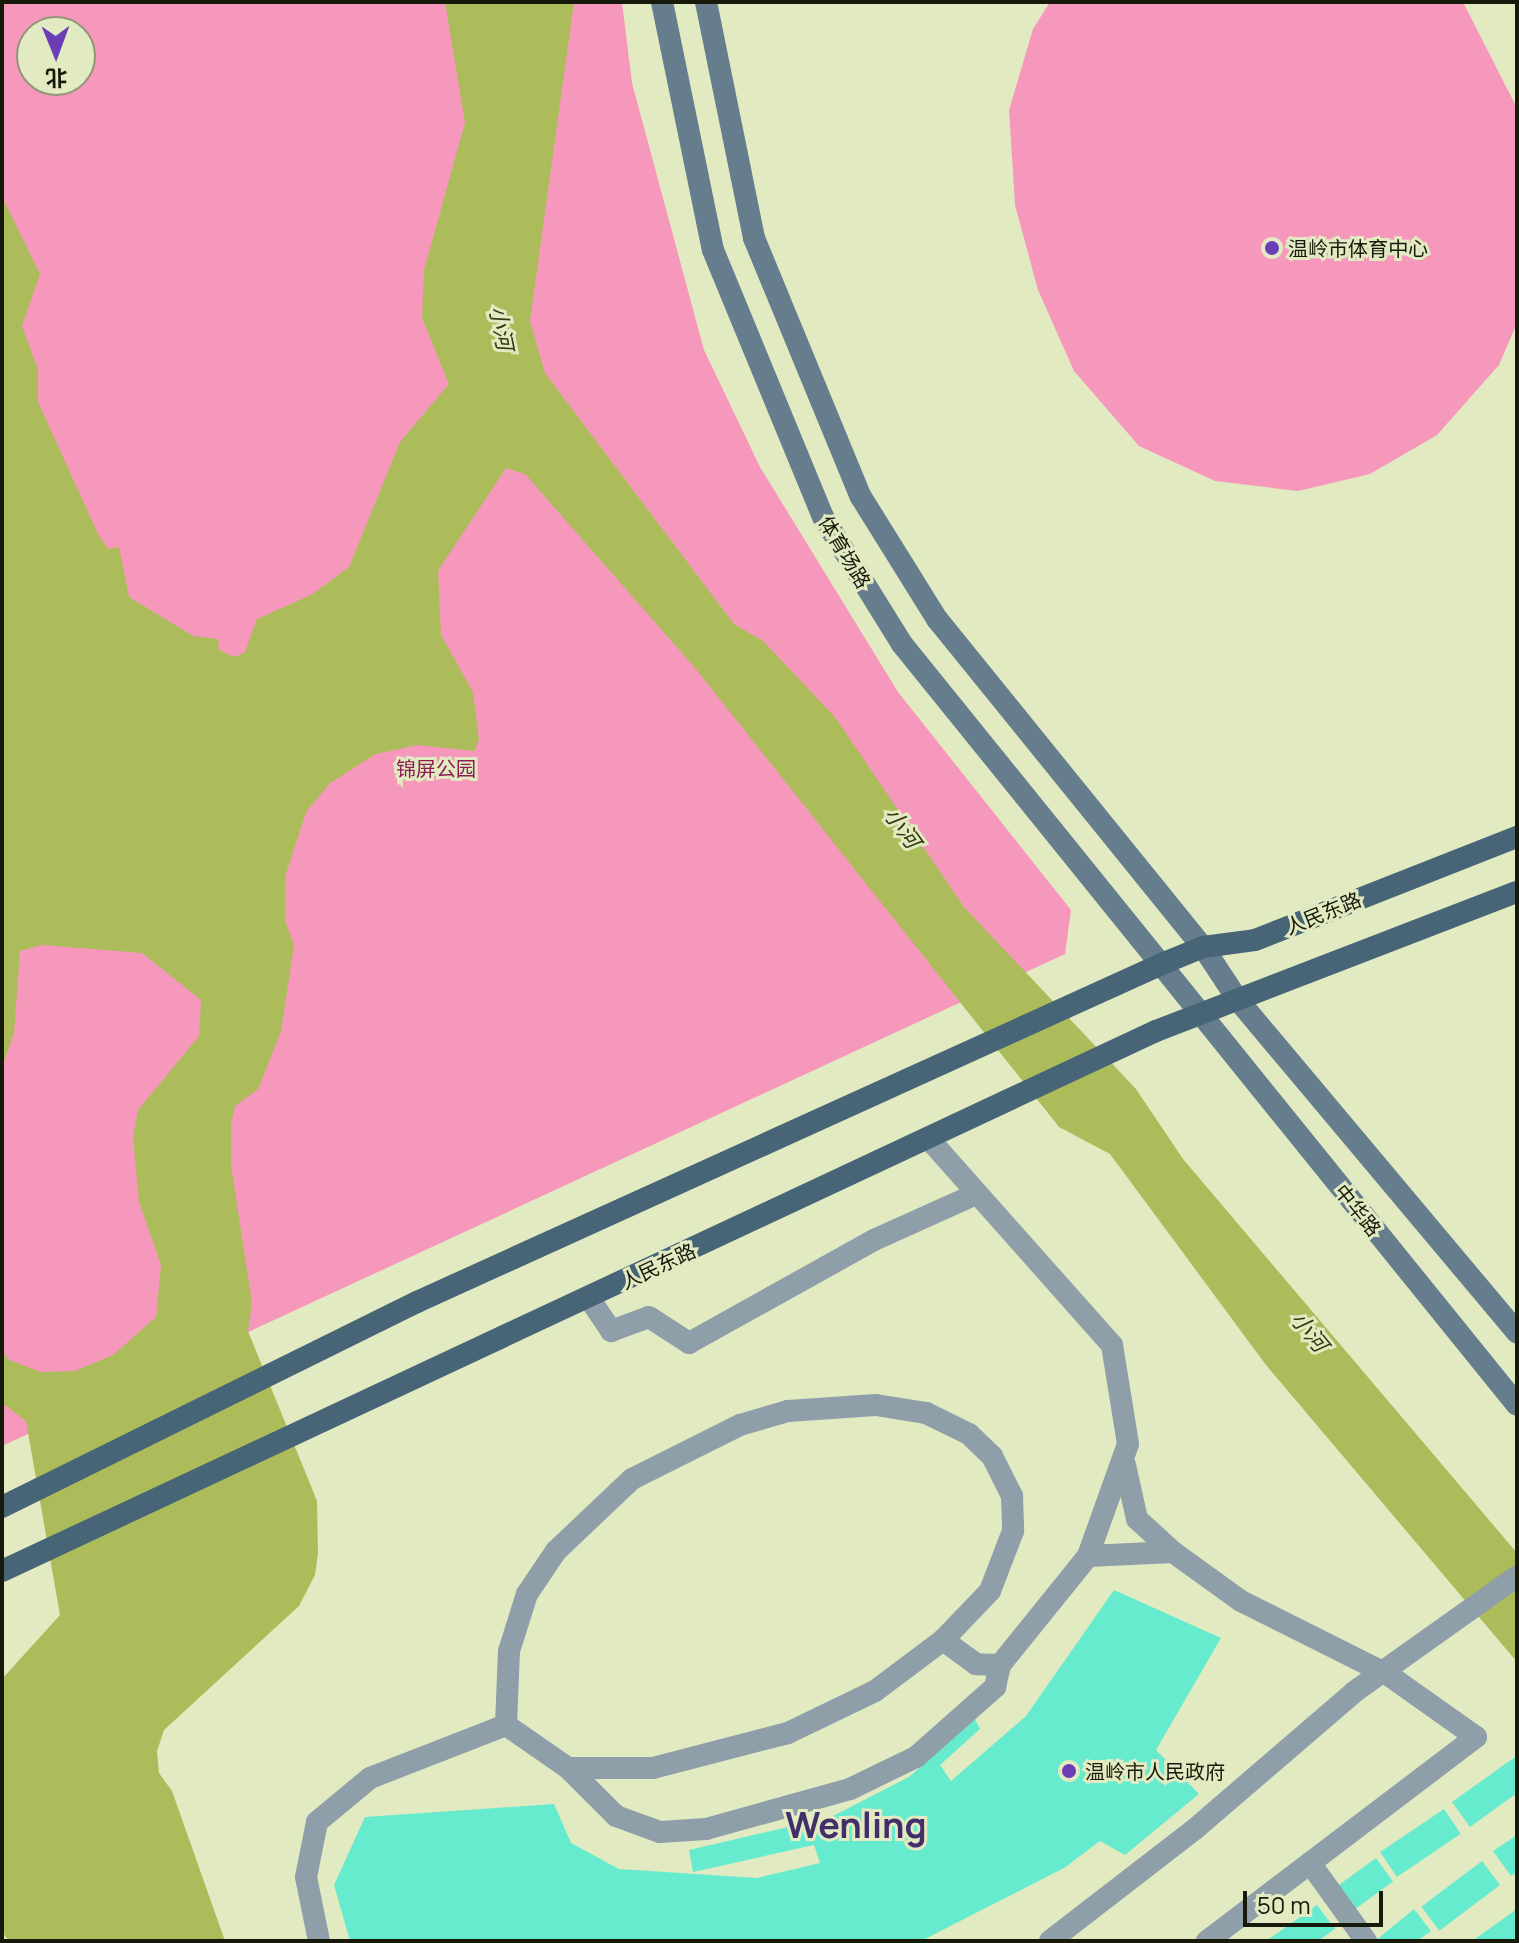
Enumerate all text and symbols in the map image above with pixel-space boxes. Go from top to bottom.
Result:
north arrow [16,16,96,96]
text: 北 [45,63,68,93]
place label: 温岭市体育中心 [1288,236,1428,260]
marker: 温岭市体育中心 [1263,239,1281,257]
water label: 小河 [484,304,518,352]
street label: 体育场路 [814,512,876,592]
park label: 锦屏公园 [396,756,476,780]
water label: 小河 [878,802,926,854]
street label: 人民东路 [1281,887,1365,939]
street label: 中华路 [1330,1179,1386,1241]
street label: 人民东路 [617,1238,699,1294]
water label: 小河 [1285,1307,1333,1357]
place label: 温岭市人民政府 [1085,1759,1225,1783]
marker: 温岭市人民政府 [1060,1762,1078,1780]
district label: Wenling [785,1803,927,1847]
scale bar [1247,1875,1387,1925]
text: 50 m [1257,1888,1311,1921]

